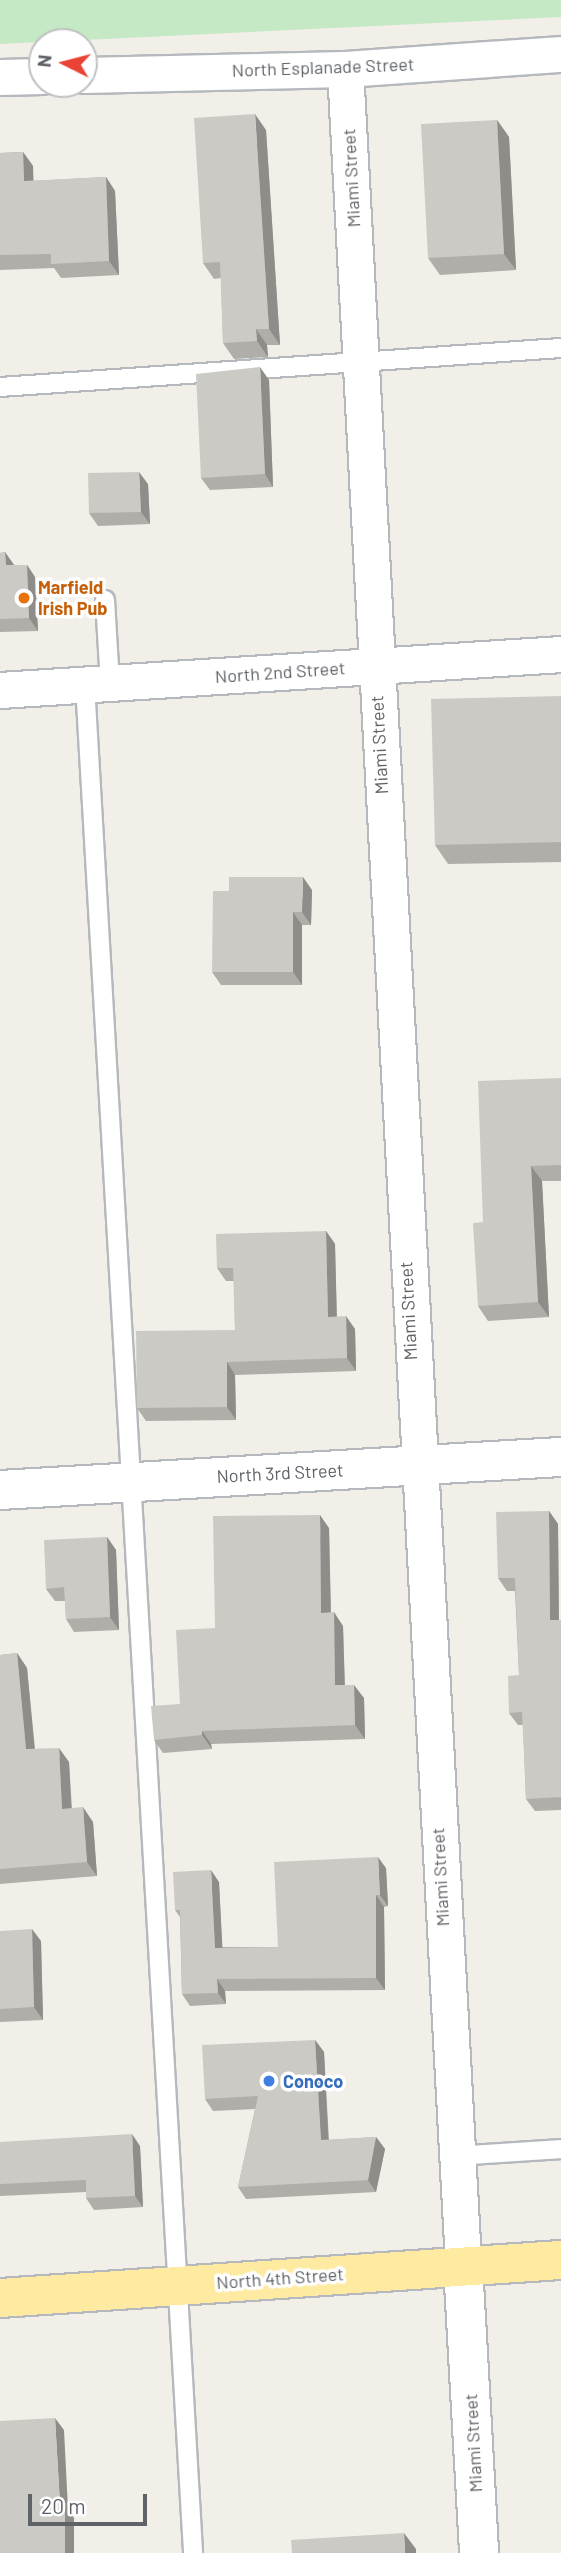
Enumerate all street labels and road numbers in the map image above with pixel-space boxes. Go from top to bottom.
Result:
street label: North Esplanade Street [231,53,415,81]
street label: Miami Street [338,128,364,228]
street label: North 2nd Street [214,657,346,687]
street label: Miami Street [366,695,392,795]
street label: Miami Street [395,1261,421,1361]
street label: North 3rd Street [216,1459,344,1487]
street label: Miami Street [427,1827,453,1927]
street label: North 4th Street [216,2263,344,2293]
street label: Miami Street [460,2393,486,2493]

